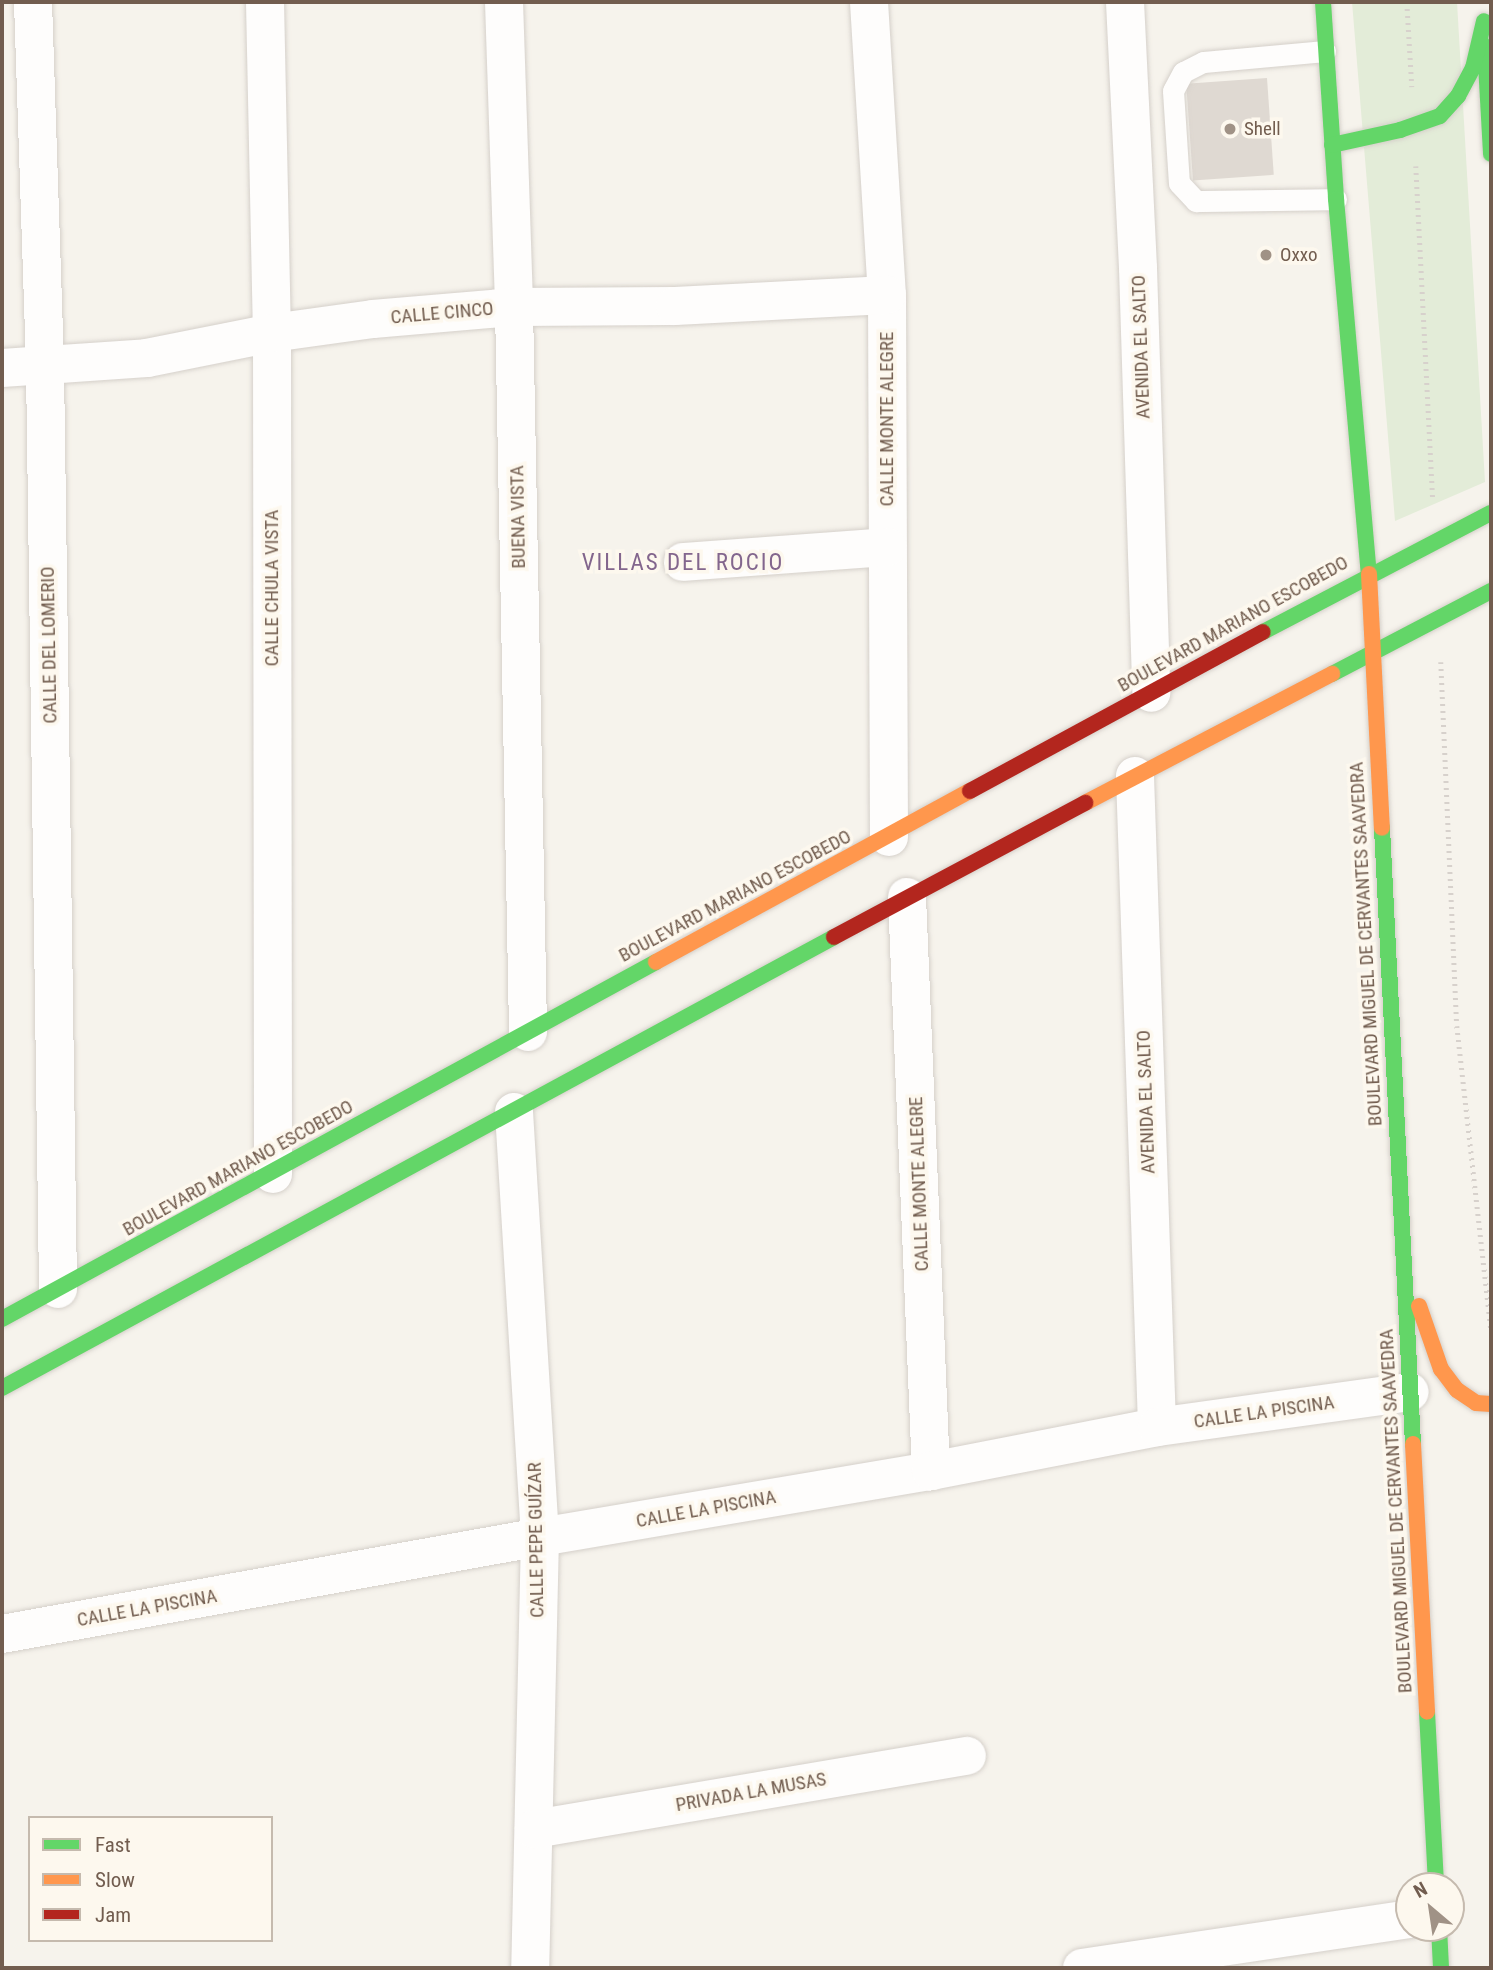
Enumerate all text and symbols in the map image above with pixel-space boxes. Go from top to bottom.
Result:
place label: Shell [1244,118,1281,140]
marker: Shell [1222,121,1238,137]
place label: Oxxo [1280,244,1317,266]
marker: Oxxo [1258,247,1274,263]
street label: AVENIDA EL SALTO [1127,275,1155,419]
street label: CALLE CINCO [390,297,494,329]
street label: CALLE MONTE ALEGRE [876,332,898,506]
street label: BUENA VISTA [506,465,530,569]
street label: CALLE CHULA VISTA [261,510,283,666]
district label: VILLAS DEL ROCIO [584,549,782,577]
street label: BOULEVARD MARIANO ESCOBEDO [1114,551,1352,697]
street label: CALLE DEL LOMERIO [36,566,62,724]
street label: BOULEVARD MIGUEL DE CERVANTES SAAVEDRA [1345,761,1387,1127]
street label: BOULEVARD MARIANO ESCOBEDO [615,825,855,967]
street label: AVENIDA EL SALTO [1132,1030,1160,1174]
street label: BOULEVARD MARIANO ESCOBEDO [119,1095,357,1241]
street label: CALLE MONTE ALEGRE [905,1096,933,1272]
street label: BOULEVARD MIGUEL DE CERVANTES SAAVEDRA [1375,1328,1417,1694]
street label: CALLE LA PISCINA [1192,1391,1336,1433]
street label: CALLE PEPE GUÍZAR [523,1462,549,1618]
street label: CALLE LA PISCINA [634,1485,778,1533]
street label: CALLE LA PISCINA [75,1584,219,1632]
street label: PRIVADA LA MUSAS [674,1768,828,1816]
legend [28,1816,273,1942]
text: Fast [95,1833,131,1857]
text: Slow [95,1868,135,1892]
north arrow [1395,1872,1465,1942]
text: N [1410,1877,1431,1903]
text: Jam [95,1903,131,1927]

